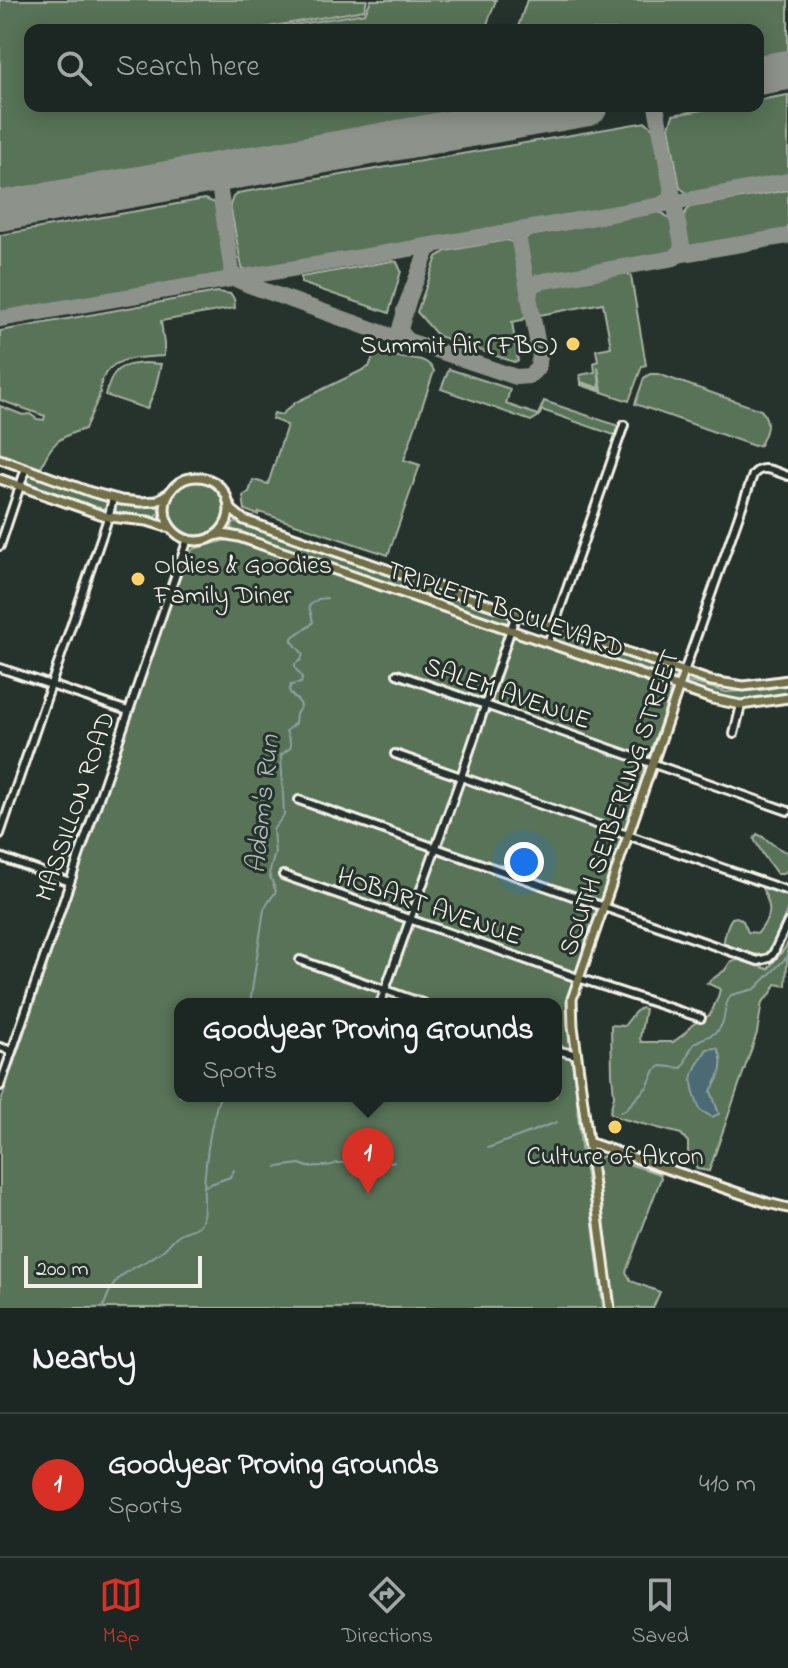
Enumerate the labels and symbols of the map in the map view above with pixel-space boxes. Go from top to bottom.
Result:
place label: Summit Air (FBO) [360,328,557,366]
marker: Summit Air (FBO) [564,335,582,353]
place label: Oldies & Goodies Family Diner [153,548,332,616]
street label: TRIPLETT BOULEVARD [381,552,629,669]
marker: Oldies & Goodies Family Diner [129,570,147,588]
street label: SOUTH SEIBERLING STREET [551,645,691,961]
street label: SALEM AVENUE [419,649,596,741]
street label: MASSILLON ROAD [27,707,127,907]
water label: Adam's Run [237,732,292,876]
your location [504,842,544,882]
street label: HOBART AVENUE [331,858,527,957]
marker: Culture of Akron [606,1118,624,1136]
pin: 1 [342,1128,394,1194]
place label: Culture of Akron [526,1139,704,1177]
scale bar [24,1252,202,1288]

